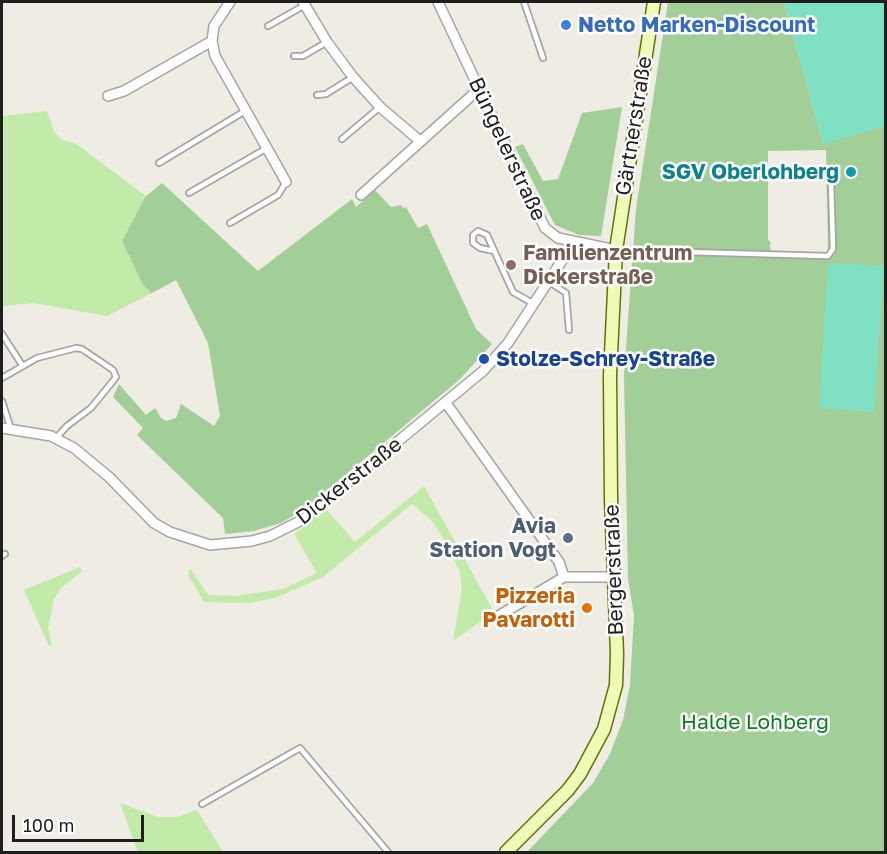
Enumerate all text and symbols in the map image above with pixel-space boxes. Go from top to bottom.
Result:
place label: Netto Marken-Discount [578,12,815,38]
marker: Netto Marken-Discount [559,18,573,32]
street label: Gärtnerstraße [611,55,657,197]
street label: Büngelerstraße [463,73,551,225]
place label: SGV Oberlohberg [662,159,839,185]
marker: SGV Oberlohberg [844,165,858,179]
place label: Familienzentrum Dickerstraße [523,240,692,290]
marker: Familienzentrum Dickerstraße [504,258,518,272]
place label: Stolze-Schrey-Straße [496,346,715,372]
marker: Stolze-Schrey-Straße [477,352,491,366]
street label: Dickerstraße [291,432,407,530]
street label: Bergerstraße [599,504,629,636]
place label: Avia Station Vogt [429,513,556,563]
marker: Avia Station Vogt [561,531,575,545]
place label: Pizzeria Pavarotti [483,583,575,633]
marker: Pizzeria Pavarotti [580,601,594,615]
park label: Halde Lohberg [681,709,829,735]
scale bar [15,803,147,841]
text: 100 m [23,814,74,836]

